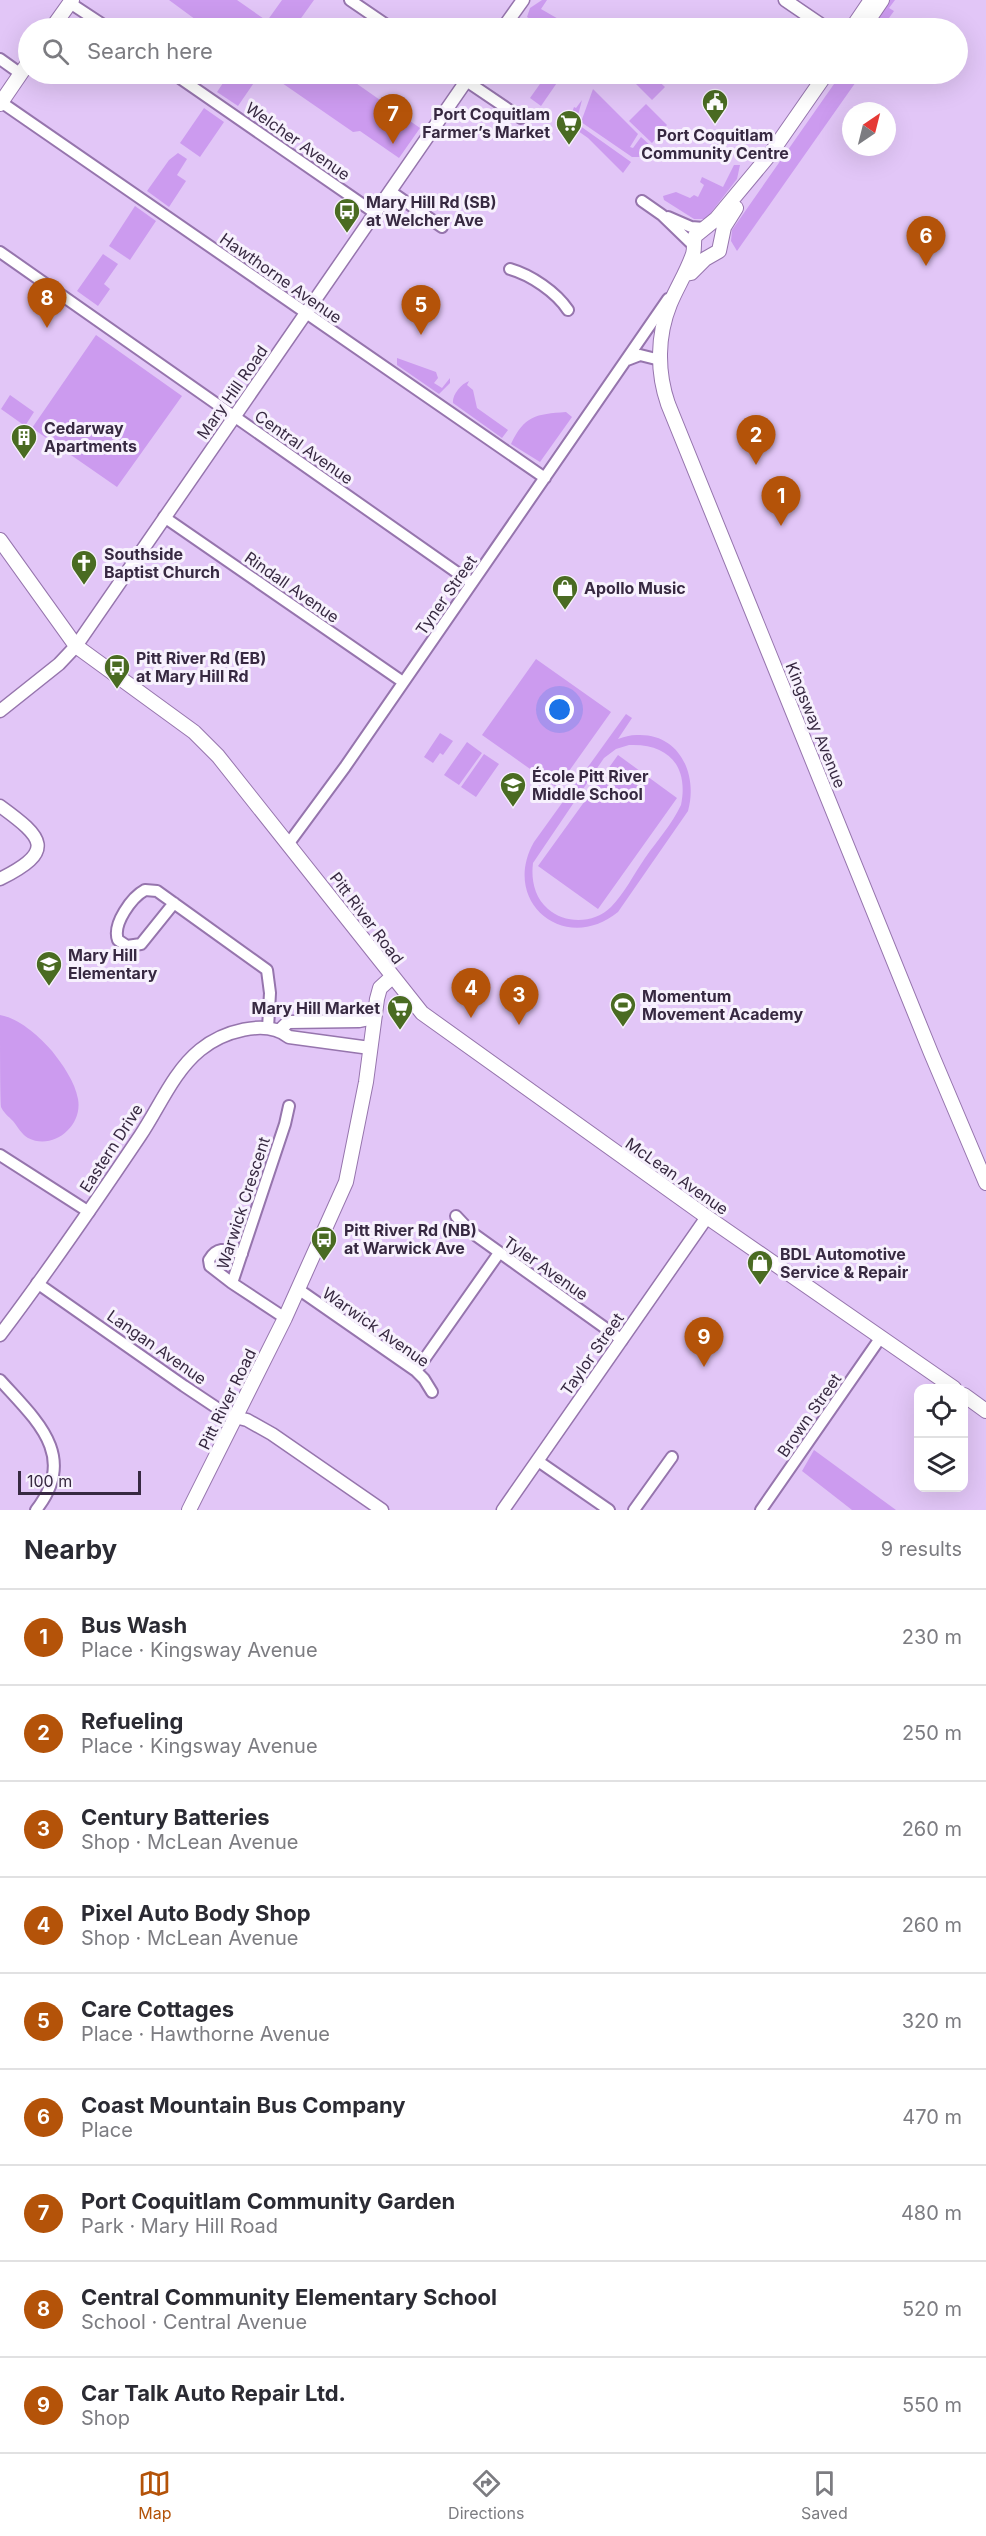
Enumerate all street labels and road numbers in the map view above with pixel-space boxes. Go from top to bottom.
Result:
street label: Welcher Avenue [242,98,354,184]
street label: Hawthorne Avenue [216,229,346,327]
street label: Mary Hill Road [192,341,272,443]
street label: Central Avenue [251,406,357,488]
street label: Rindall Avenue [241,547,343,627]
street label: Tyner Street [411,551,481,639]
street label: Kingsway Avenue [782,659,850,791]
street label: Pitt River Road [326,868,408,968]
street label: Eastern Drive [75,1100,147,1196]
street label: McLean Avenue [622,1133,732,1219]
street label: Warwick Crescent [212,1134,274,1272]
street label: Tyler Avenue [500,1232,592,1304]
street label: Warwick Avenue [319,1283,433,1371]
street label: Langan Avenue [104,1305,210,1389]
street label: Taylor Street [556,1309,628,1399]
street label: Pitt River Road [194,1345,260,1453]
street label: Brown Street [773,1369,845,1461]

